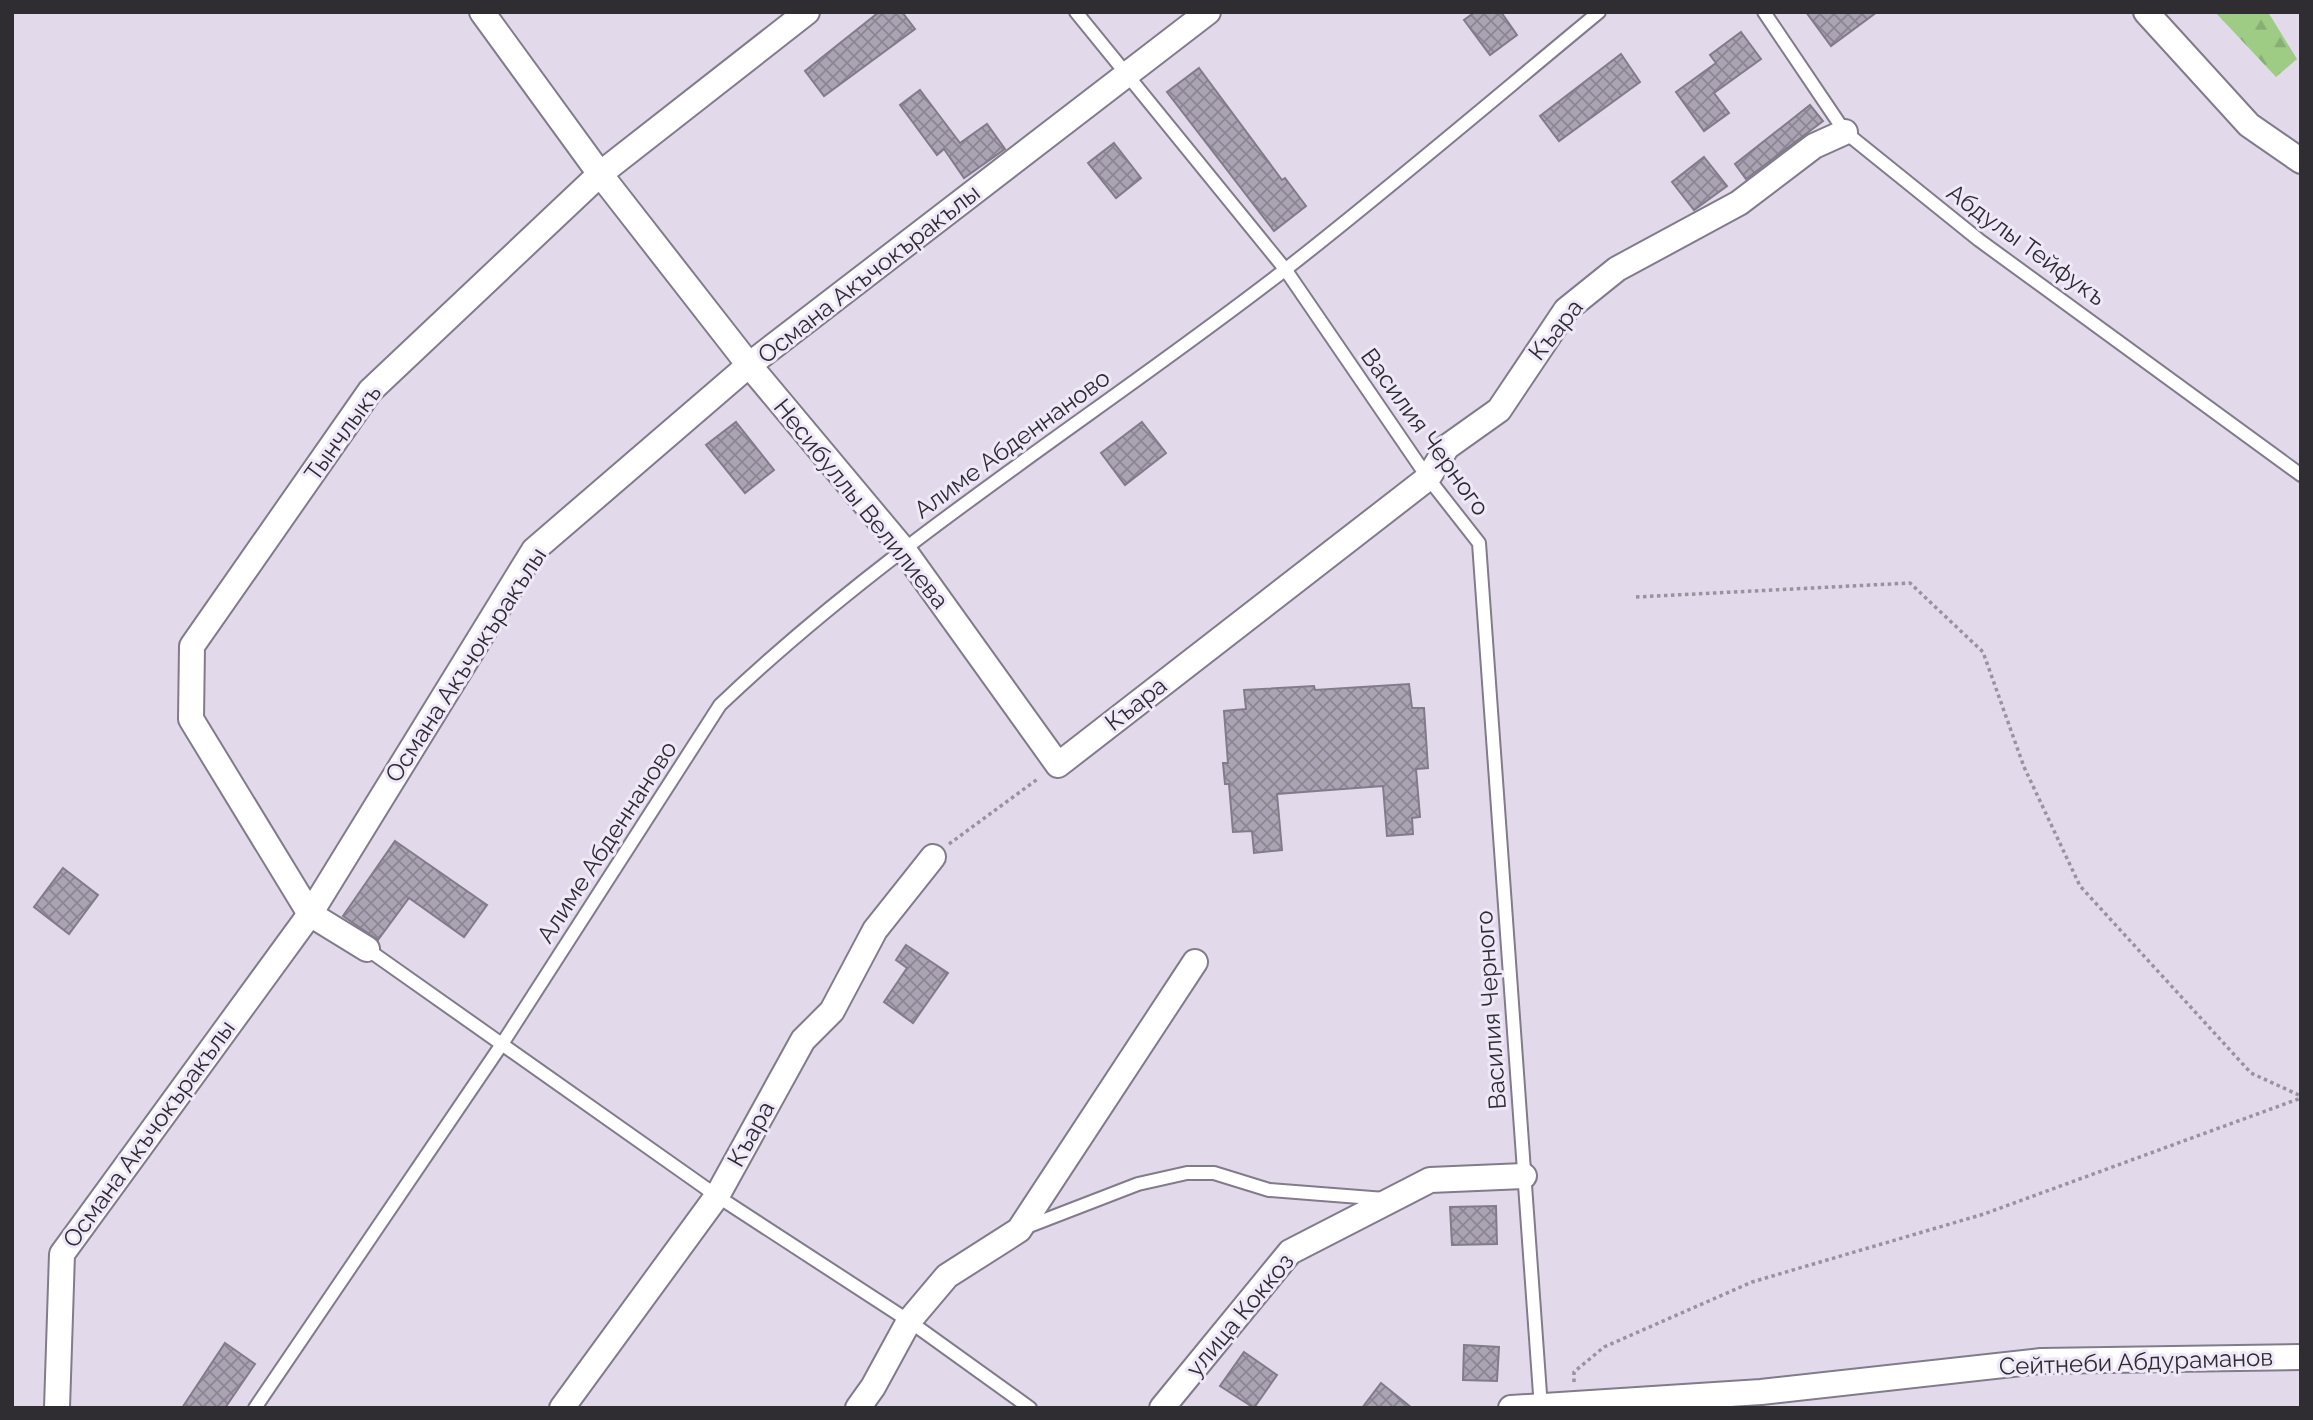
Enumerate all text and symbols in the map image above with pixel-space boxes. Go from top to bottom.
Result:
street label: Абдулы Тейфукъ [1941,177,2111,312]
street label: Османа Акъчокъракълы [752,178,986,369]
street label: Къара [1522,293,1589,366]
street label: Василия Черного [1355,342,1496,521]
street label: Алиме Абденнаново [908,363,1115,524]
street label: Тынчлыкъ [298,379,387,486]
street label: Несибуллы Велилиева [768,393,955,615]
street label: Османа Акъчокъракълы [379,542,552,788]
street label: Къара [1099,671,1172,737]
street label: Алиме Абденнаново [530,735,683,948]
street label: Василия Черного [1469,909,1512,1111]
street label: Османа Акъчокъракълы [56,1014,241,1253]
street label: Къара [721,1096,780,1172]
street label: улица Коккоз [1180,1247,1300,1382]
street label: Сейтнеби Абдураманов [1998,1342,2274,1381]

